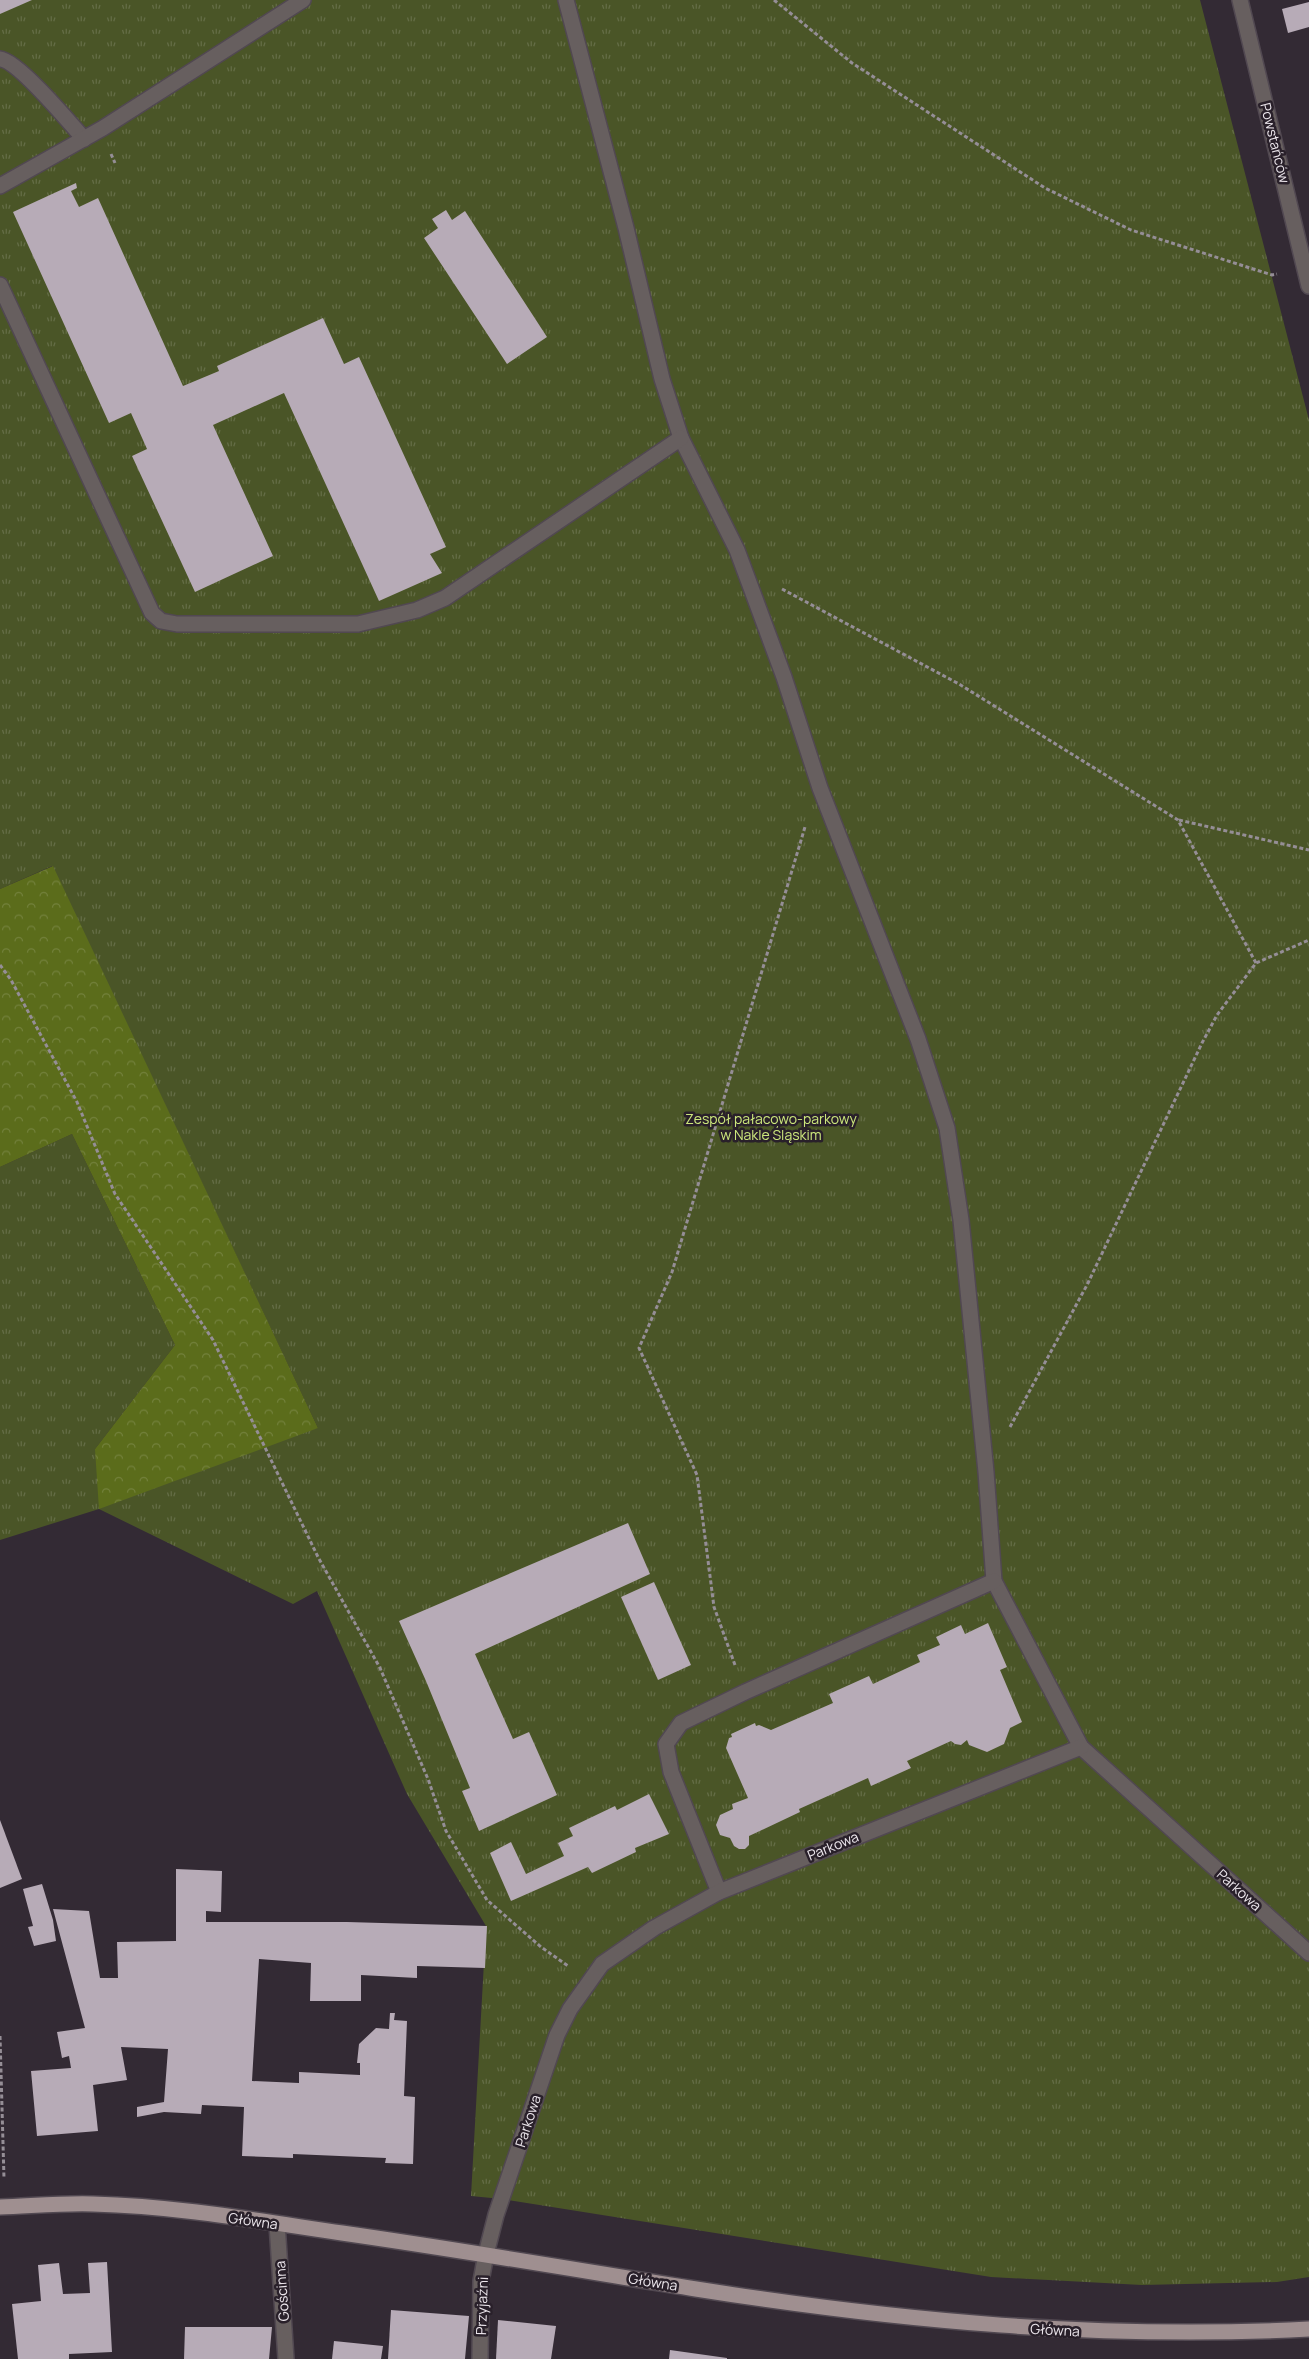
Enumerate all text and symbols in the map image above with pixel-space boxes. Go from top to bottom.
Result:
street label: Powstańców [1256,101,1295,185]
park label: Zespół pałacowo-parkowy w Nakle Śląskim [685,1109,857,1144]
street label: Parkowa [804,1827,861,1864]
street label: Parkowa [1213,1865,1266,1915]
street label: Parkowa [510,2092,545,2149]
street label: Główna [227,2208,279,2233]
street label: Gościnna [270,2260,293,2322]
street label: Główna [627,2268,679,2295]
street label: Przyjaźni [471,2276,492,2335]
street label: Główna [1030,2319,1080,2340]

